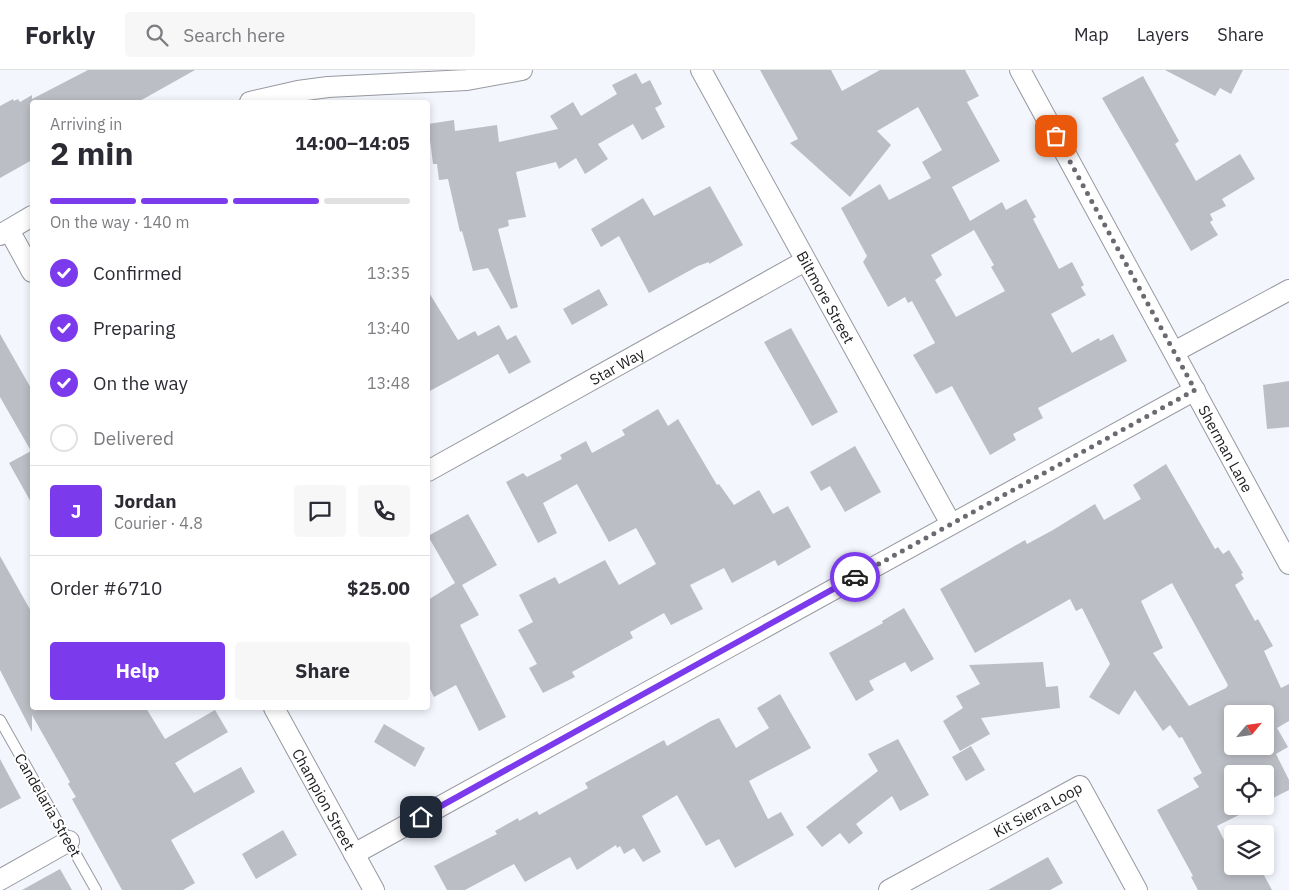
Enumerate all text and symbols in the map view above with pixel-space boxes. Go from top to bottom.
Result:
search box [125,12,475,57]
text: Forkly [25,19,95,51]
icon: search [143,21,171,49]
text: Search here [183,23,285,47]
text: Map [1074,23,1109,46]
text: Layers [1137,23,1189,46]
text: Share [1217,23,1264,46]
text: Arriving in [50,114,122,134]
pin [1035,115,1077,157]
icon: bag [1042,122,1070,150]
text: 14:00–14:05 [295,131,410,155]
text: 2 min [50,132,134,174]
text: On the way · 140 m [50,212,189,232]
street label: Biltmore Street [793,247,859,346]
icon: check [50,259,78,287]
text: Confirmed [93,261,182,285]
text: 13:35 [367,263,410,283]
icon: check [50,314,78,342]
text: Preparing [93,316,175,340]
text: 13:40 [367,318,410,338]
street label: Star Way [586,343,648,389]
icon: check [50,369,78,397]
text: On the way [93,371,188,395]
text: 13:48 [367,373,410,393]
street label: Sherman Lane [1195,402,1258,495]
text: Delivered [93,426,174,450]
button: chat [294,485,346,537]
button: phone [358,485,410,537]
text: Jordan [114,489,177,513]
text: J [71,499,81,523]
text: Courier · 4.8 [114,513,203,533]
courier [830,552,880,602]
icon: car [841,563,869,591]
text: Order #6710 [50,576,162,600]
text: $25.00 [347,576,410,600]
button: Help [50,642,225,700]
button: Share [235,642,410,700]
north arrow [1224,705,1274,755]
map controls [1224,705,1274,875]
street label: Champion Street [289,745,360,853]
street label: Candelaria Street [11,750,85,860]
button: locate [1224,765,1274,815]
street label: Kit Sierra Loop [990,777,1085,841]
pin [400,796,442,838]
icon: home [407,803,435,831]
button: layers [1224,825,1274,875]

